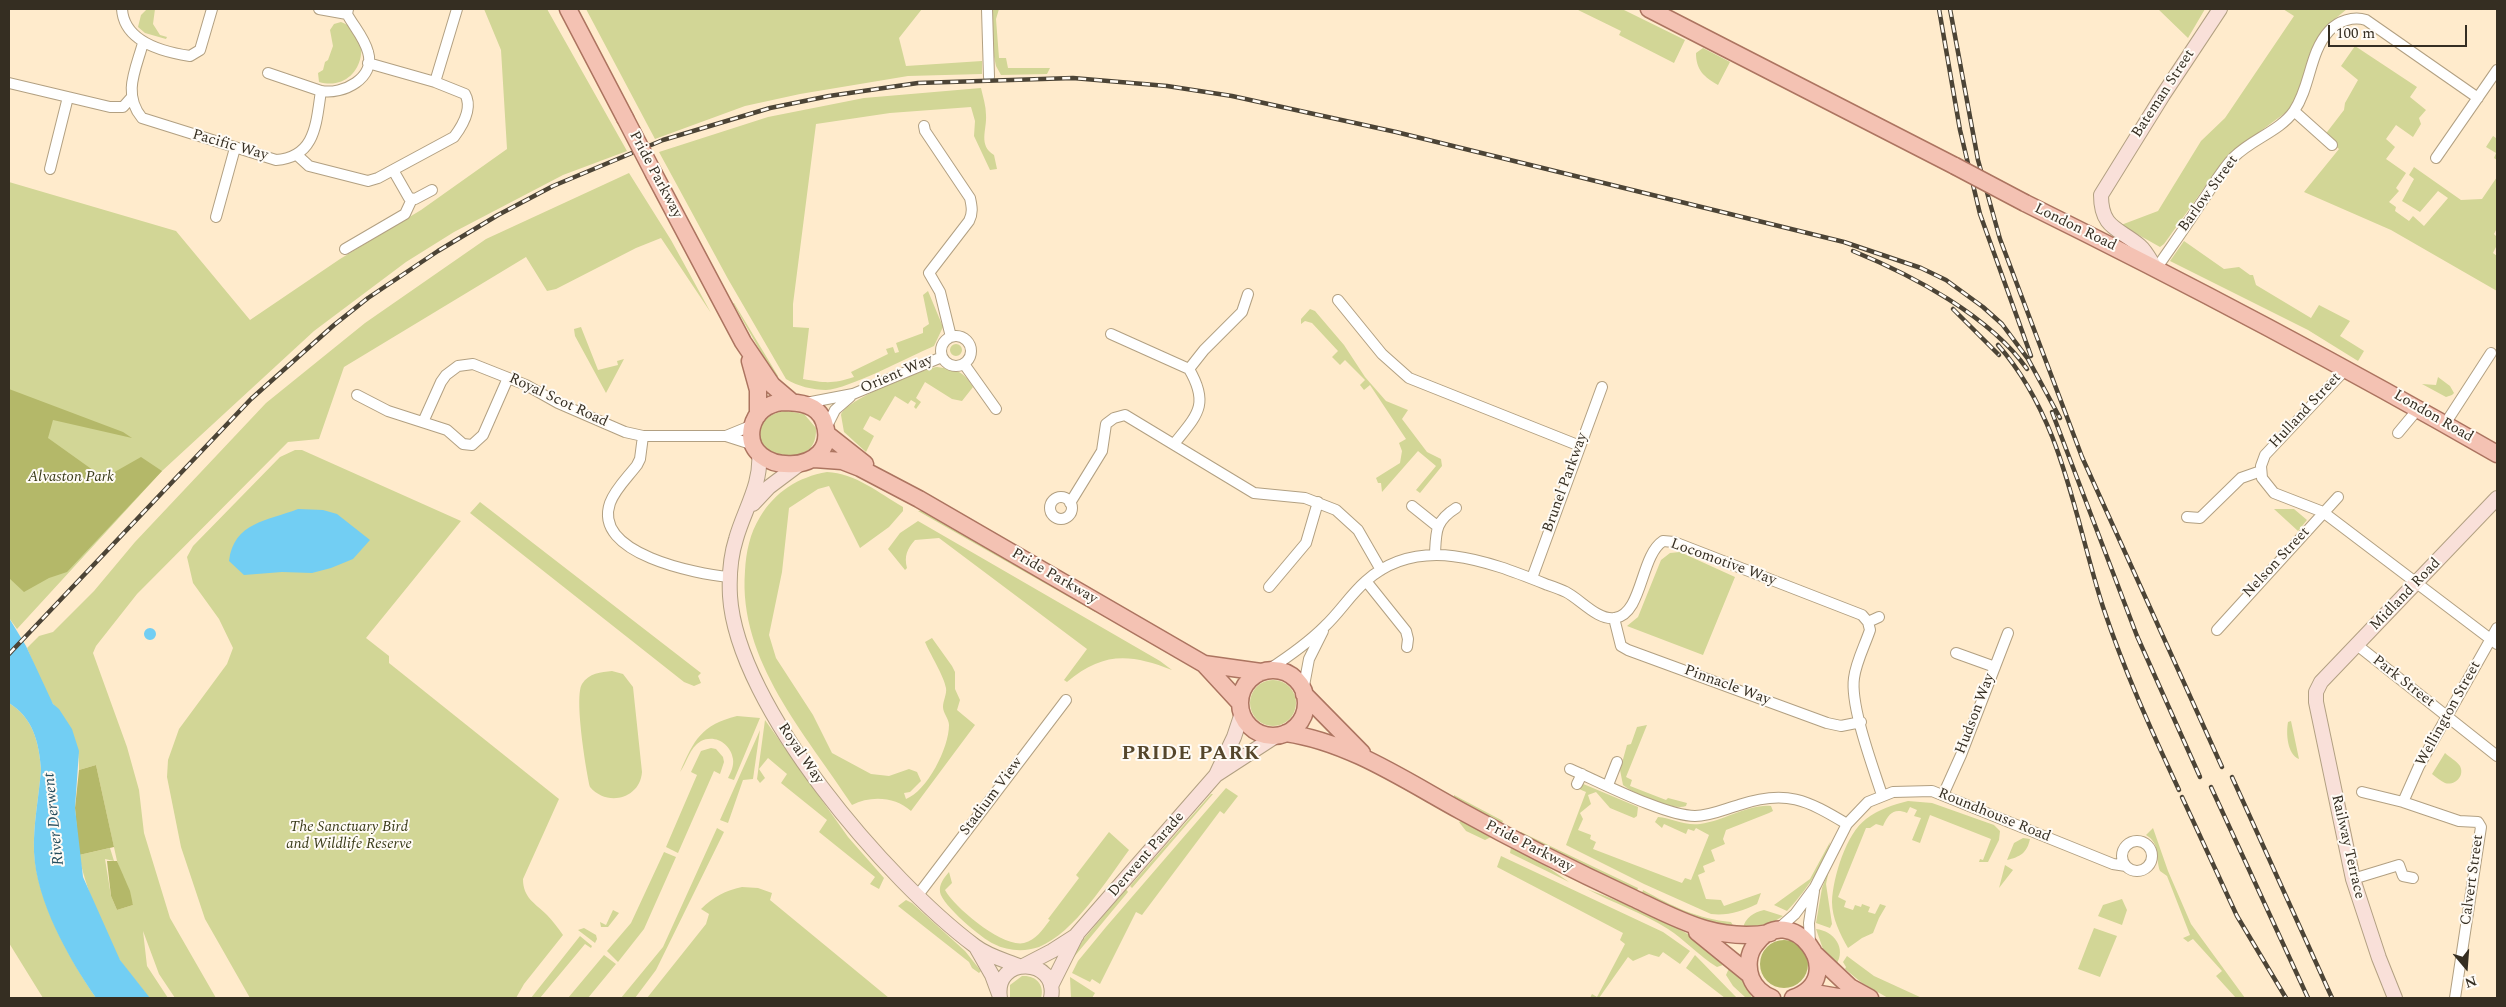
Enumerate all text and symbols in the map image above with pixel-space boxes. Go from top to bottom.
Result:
scale bar [2331,15,2470,47]
text: 100 m [2336,22,2375,45]
street label: Bateman Street [2129,46,2199,142]
street label: Pacific Way [190,127,270,165]
street label: Pride Parkway [624,128,686,222]
street label: Barlow Street [2175,152,2243,236]
street label: London Road [2031,200,2119,256]
street label: Orient Way [858,352,936,398]
street label: Hulland Street [2266,369,2346,453]
street label: Royal Scot Road [506,370,610,432]
street label: London Road [2390,387,2476,447]
street label: Brunel Parkway [1540,431,1592,535]
park label: Alvaston Park [28,469,114,487]
street label: Nelson Street [2240,524,2314,602]
street label: Locomotive Way [1668,536,1778,590]
street label: Pride Parkway [1008,545,1100,609]
street label: Midland Road [2367,555,2445,635]
street label: Park Street [2368,652,2438,712]
street label: Wellington Street [2413,658,2485,770]
street label: Pinnacle Way [1681,662,1773,710]
street label: Hudson Way [1952,671,2000,757]
street label: Royal Way [773,720,827,788]
district label: PRIDE PARK [1120,743,1262,767]
street label: Stadium View [957,754,1027,840]
water label: River Derwent [41,772,69,866]
street label: Roundhouse Road [1935,785,2053,847]
street label: Railway Terrace [2326,793,2368,901]
street label: Derwent Parade [1105,809,1189,901]
street label: Pride Parkway [1482,817,1576,877]
park label: The Sanctuary Bird and Wildlife Reserve [286,819,412,854]
street label: Calvert Street [2458,833,2488,927]
north arrow [2441,942,2491,992]
text: N [2462,970,2479,993]

